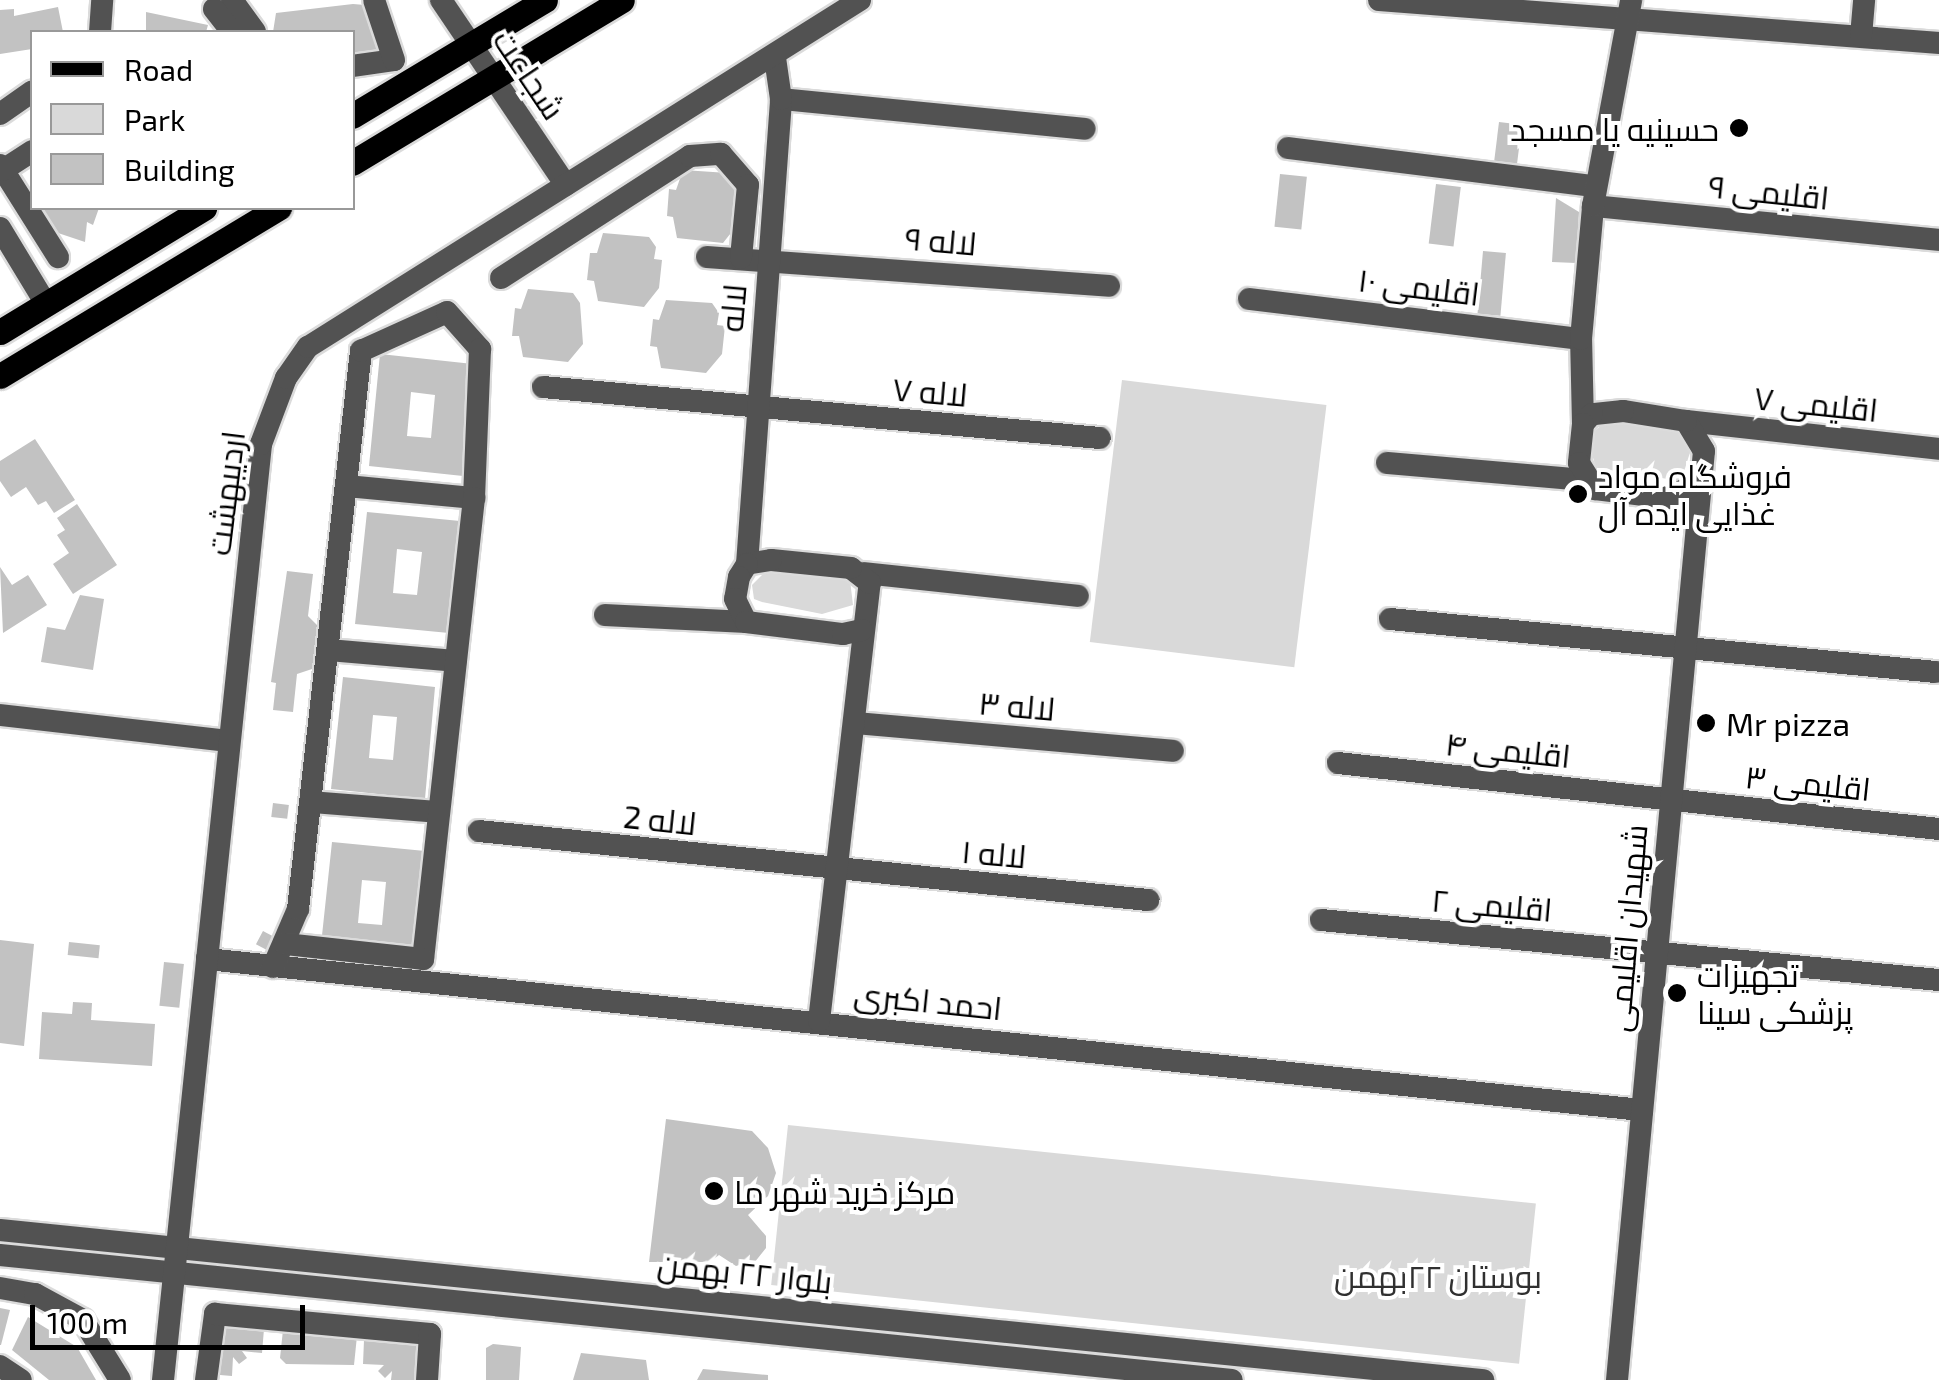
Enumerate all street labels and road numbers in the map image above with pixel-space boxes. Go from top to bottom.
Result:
street label: شجاعت [486,22,574,126]
street label: اقلیمی ۹ [1707,166,1831,216]
street label: لاله ۹ [904,218,978,262]
street label: اقلیمی ۱۰ [1356,259,1482,313]
street label: لاله [711,282,753,334]
street label: لاله ۷ [891,369,969,413]
street label: اقلیمی ۷ [1752,377,1880,429]
street label: اردیبهشت [198,429,252,557]
street label: لاله ۳ [977,683,1057,727]
street label: اقلیمی ۴ [1444,723,1572,775]
street label: اقلیمی ۳ [1743,756,1873,808]
street label: لاله 2 [622,796,698,842]
street label: شهیدان اقلیمی [1598,823,1654,1033]
street label: لاله ۱ [960,831,1028,875]
street label: اقلیمی ۲ [1430,880,1554,928]
street label: احمد اکبری [852,973,1004,1027]
street label: بلوار ۲۲ بهمن [656,1244,834,1300]

